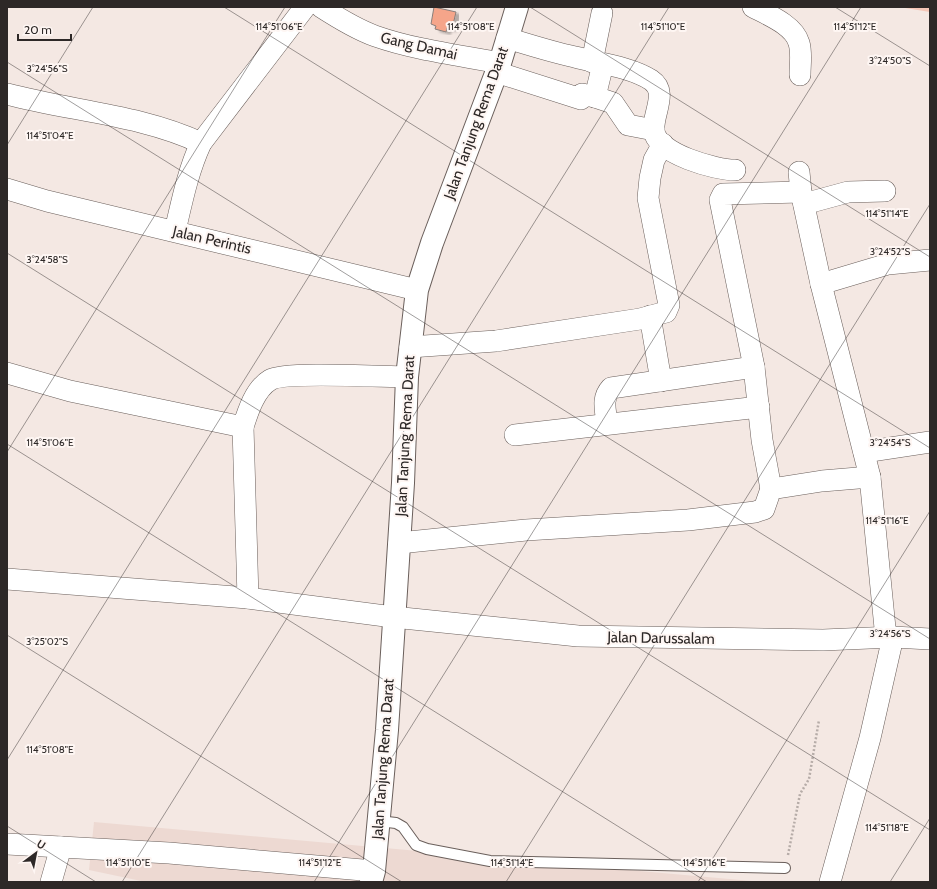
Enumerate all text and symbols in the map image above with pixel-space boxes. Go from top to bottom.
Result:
scale bar [18,16,71,42]
text: 114°51'06"E [256,20,303,33]
text: 114°51'08"E [447,20,495,33]
text: 114°51'10"E [641,20,686,33]
text: 114°51'12"E [834,20,877,33]
text: 20 m [24,22,52,37]
street label: Gang Damai [379,28,459,64]
street label: Jalan Tanjung Rema Darat [440,44,512,203]
text: 3°24'50"S [869,54,911,67]
text: 3°24'56"S [26,62,68,75]
text: 114°51'04"E [27,129,74,142]
text: 114°51'14"E [865,207,909,220]
street label: Jalan Perintis [170,222,253,258]
text: 3°24'52"S [870,245,910,258]
text: 3°24'58"S [26,253,68,266]
street label: Jalan Tanjung Rema Darat [392,355,418,518]
text: 114°51'06"E [27,436,74,449]
text: 3°24'54"S [869,436,911,449]
text: 114°51'16"E [865,514,909,527]
text: 3°24'56"S [869,627,911,640]
street label: Jalan Darussalam [606,628,715,648]
text: 3°25'02"S [26,635,68,648]
street label: Jalan Tanjung Rema Darat [368,678,398,841]
text: 114°51'08"E [26,743,74,756]
text: 114°51'18"E [865,821,909,834]
north arrow [16,833,56,873]
text: U [34,836,48,853]
text: 114°51'10"E [106,856,151,869]
text: 114°51'12"E [299,856,342,869]
text: 114°51'14"E [490,856,534,869]
text: 114°51'16"E [682,856,726,869]

